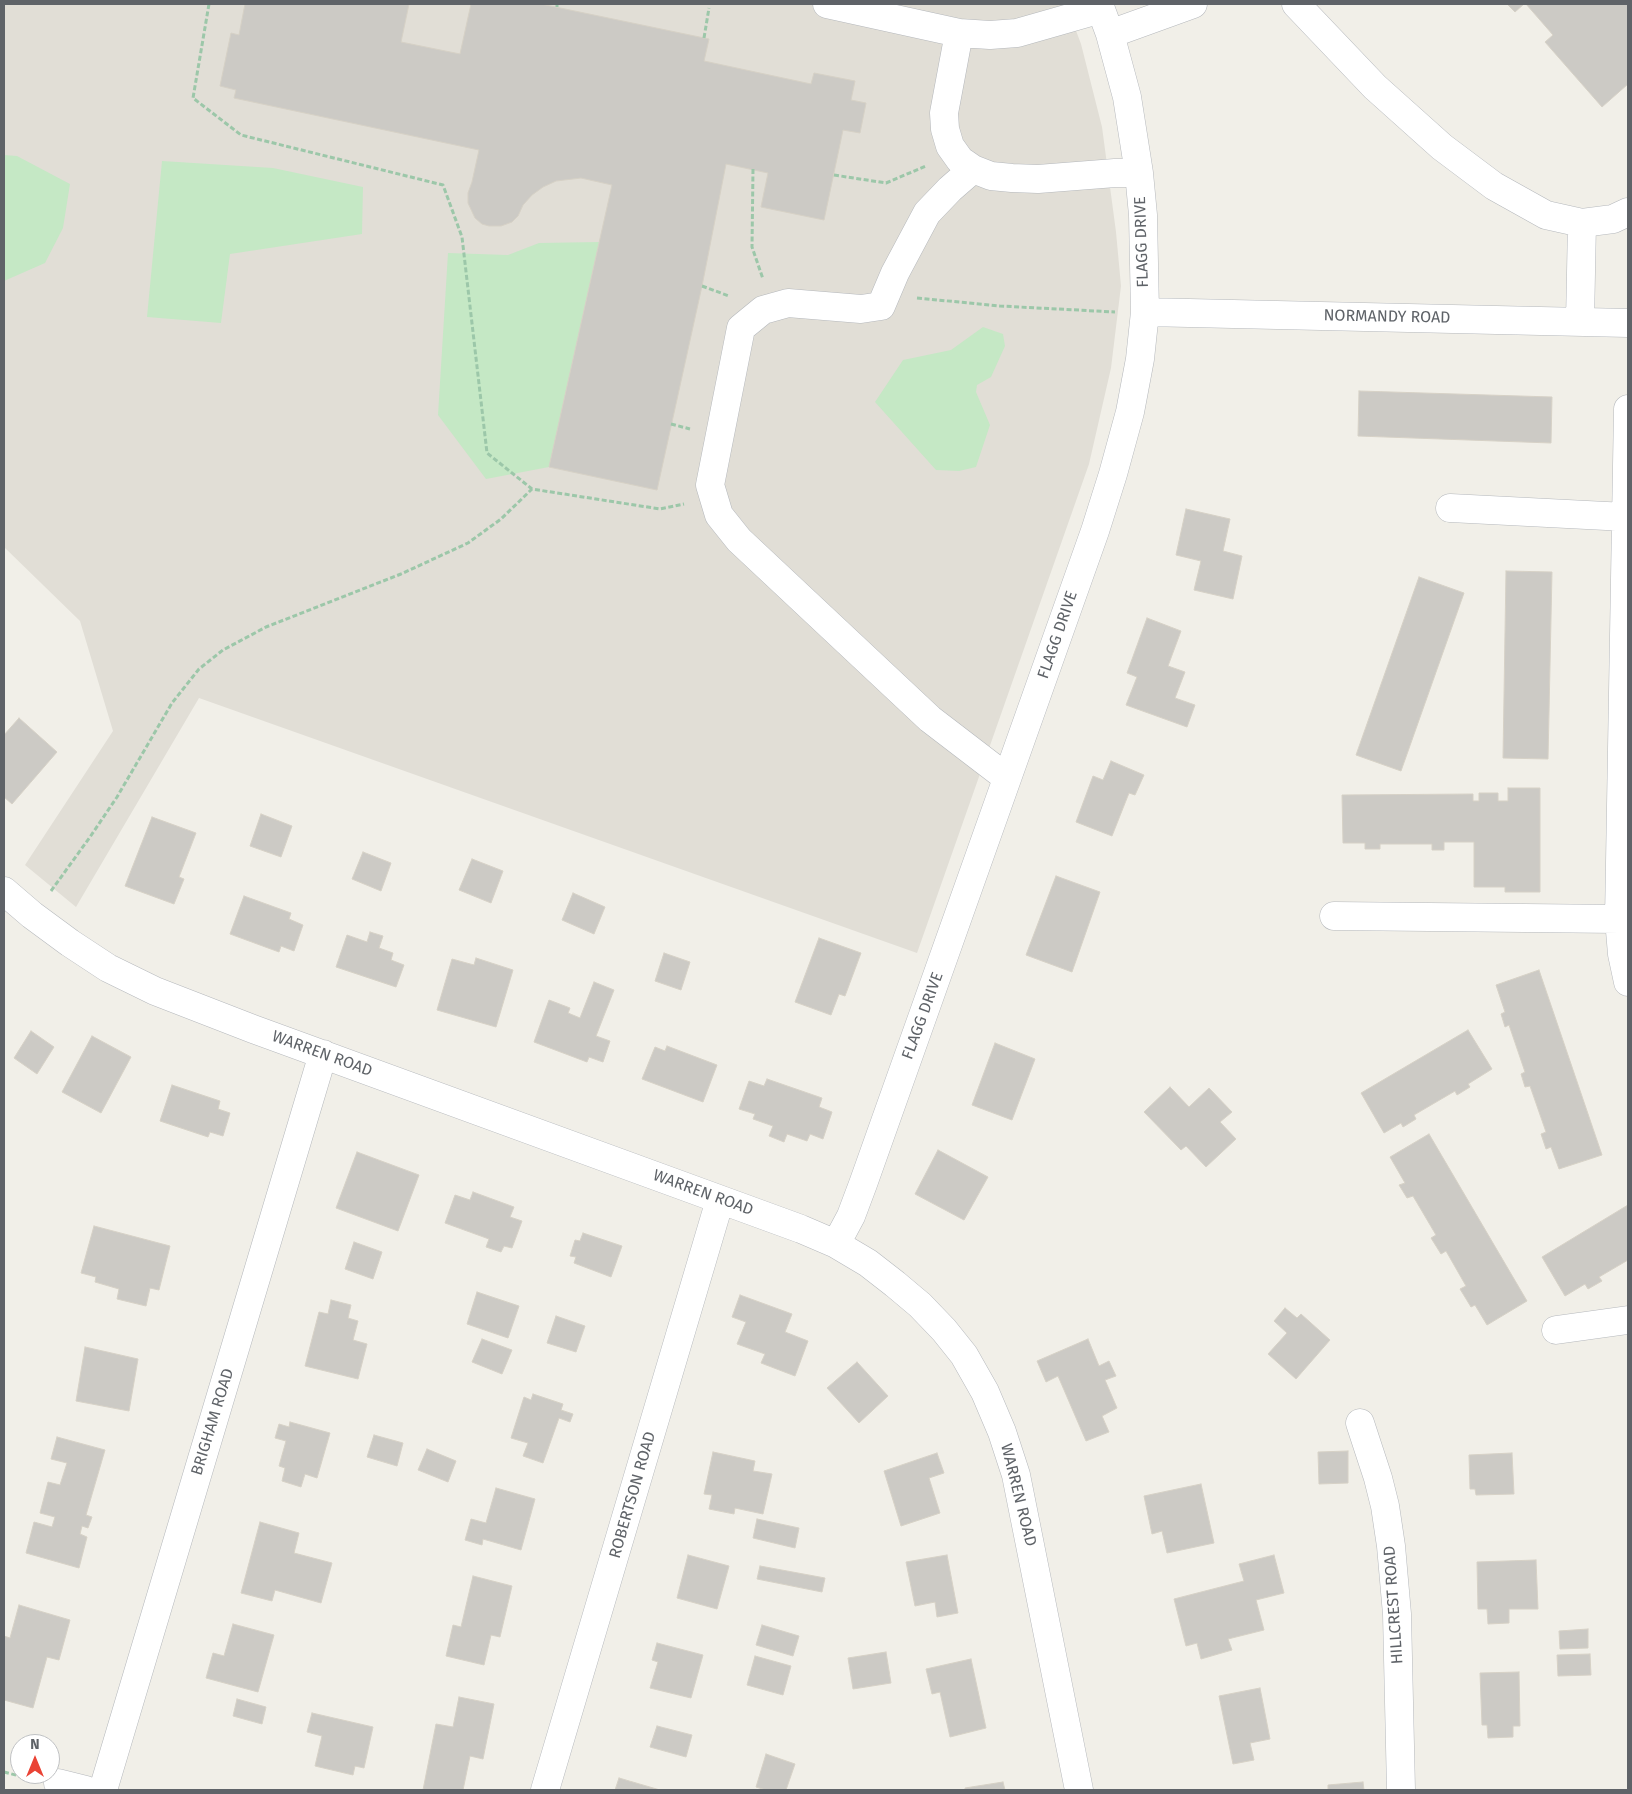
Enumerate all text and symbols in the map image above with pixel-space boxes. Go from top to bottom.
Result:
street label: FLAGG DRIVE [1131,196,1153,288]
street label: NORMANDY ROAD [1323,306,1451,328]
street label: FLAGG DRIVE [1034,589,1082,681]
street label: FLAGG DRIVE [898,970,948,1062]
street label: WARREN ROAD [269,1027,375,1081]
street label: WARREN ROAD [650,1166,756,1220]
street label: BRIGHAM ROAD [188,1366,238,1478]
street label: ROBERTSON ROAD [606,1429,660,1561]
street label: WARREN ROAD [996,1442,1040,1548]
street label: HILLCREST ROAD [1380,1545,1408,1665]
north arrow [10,1734,60,1784]
text: N [30,1736,40,1753]

